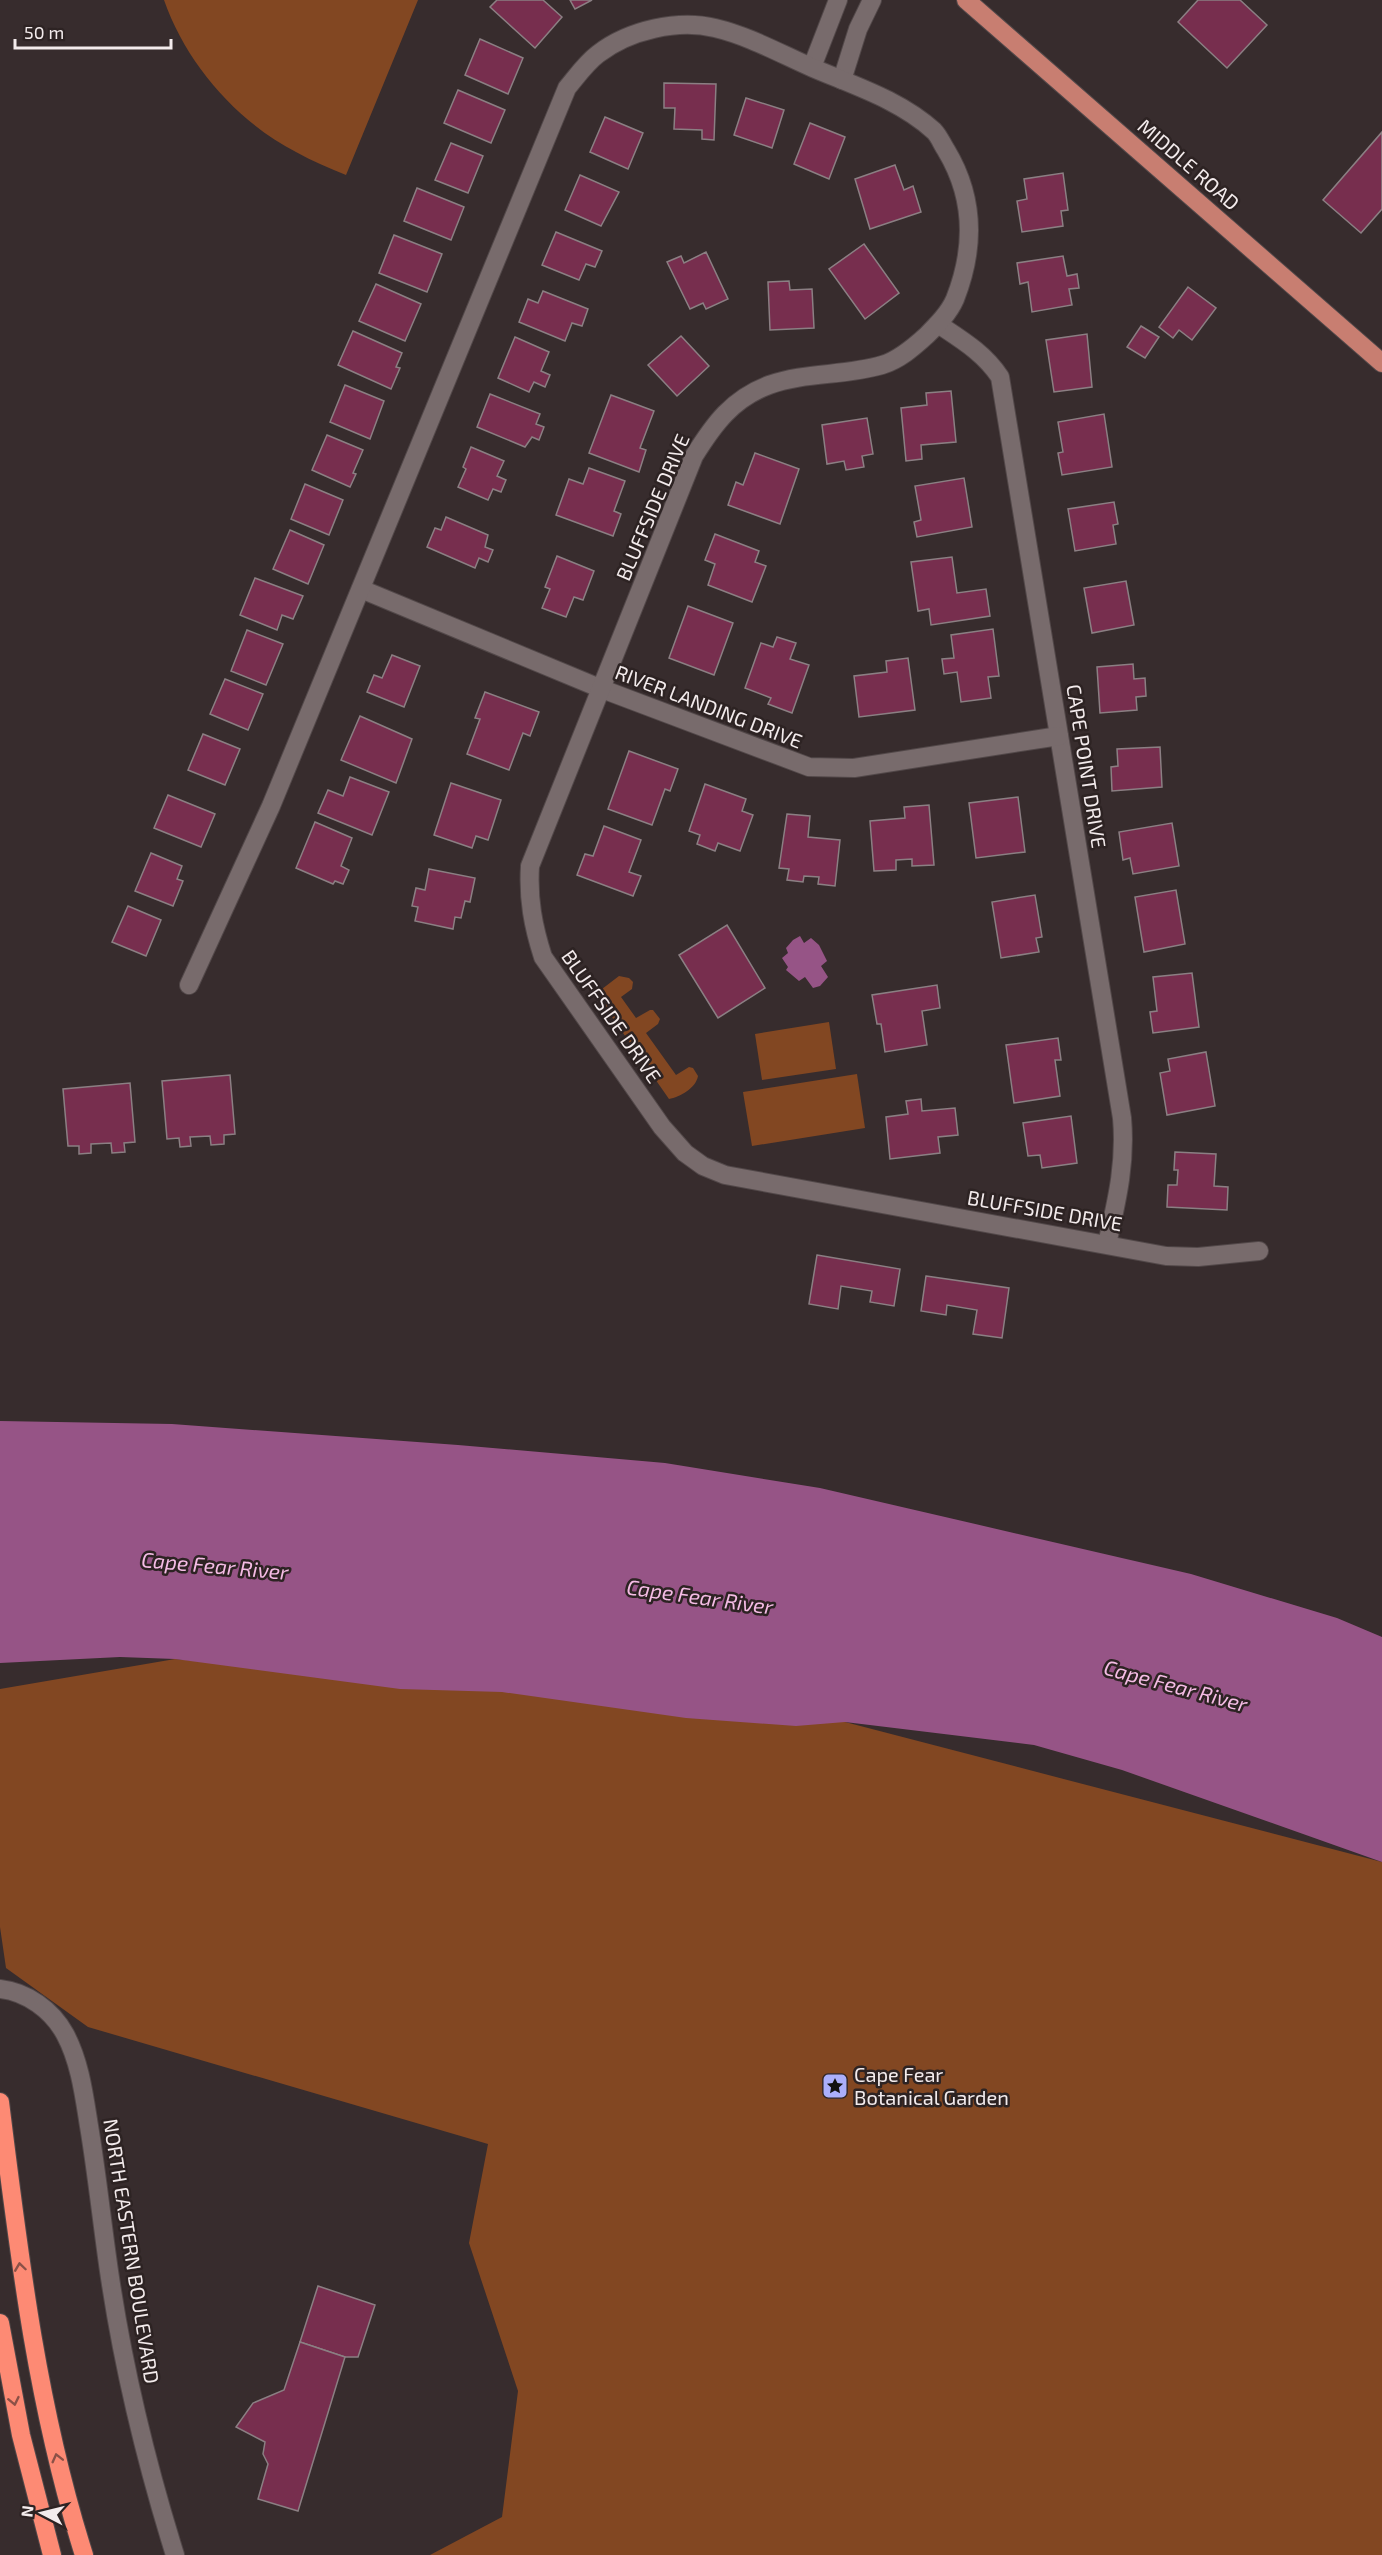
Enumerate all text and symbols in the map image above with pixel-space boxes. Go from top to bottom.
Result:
scale bar [15,12,171,50]
text: 50 m [24,21,64,43]
street label: MIDDLE ROAD [1133,113,1245,215]
street label: BLUFFSIDE DRIVE [610,430,694,584]
street label: RIVER LANDING DRIVE [612,659,806,753]
street label: CAPE POINT DRIVE [1062,682,1112,850]
street label: BLUFFSIDE DRIVE [557,945,667,1087]
street label: BLUFFSIDE DRIVE [966,1185,1124,1235]
water label: Cape Fear River [140,1546,290,1584]
water label: Cape Fear River [625,1573,776,1619]
water label: Cape Fear River [1101,1654,1251,1716]
place label: Cape Fear Botanical Garden [854,2062,1009,2109]
place icon: Cape Fear Botanical Garden [820,2071,850,2101]
street label: NORTH EASTERN BOULEVARD [99,2117,165,2385]
one-way arrow [15,2262,27,2271]
one-way arrow [7,2396,20,2406]
one-way arrow [51,2453,64,2463]
north arrow [12,2483,72,2543]
text: N [16,2504,37,2518]

